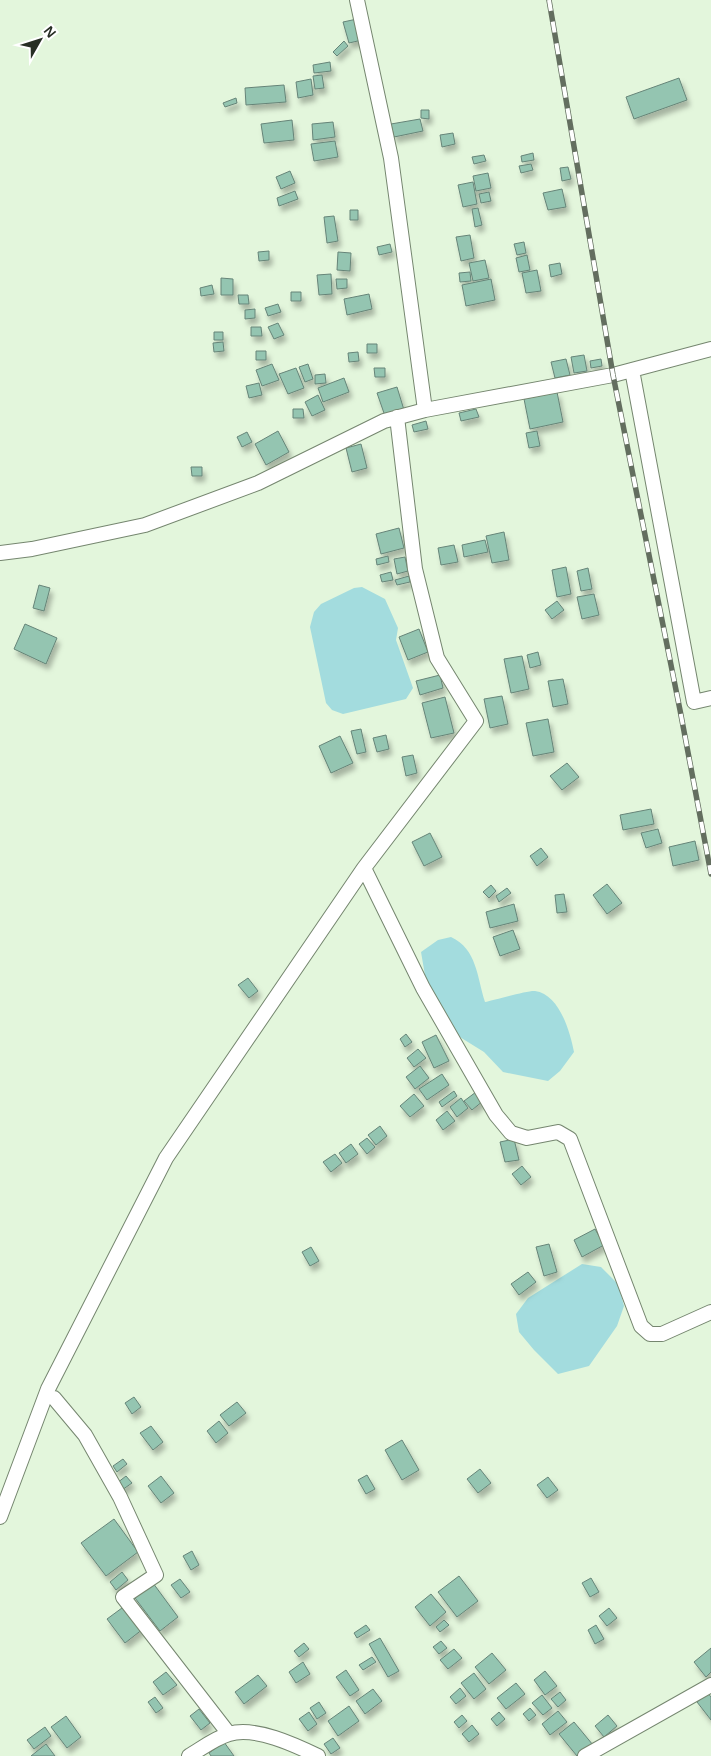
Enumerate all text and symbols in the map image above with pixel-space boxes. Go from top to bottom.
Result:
north arrow [15,15,65,65]
text: N [41,23,60,41]

